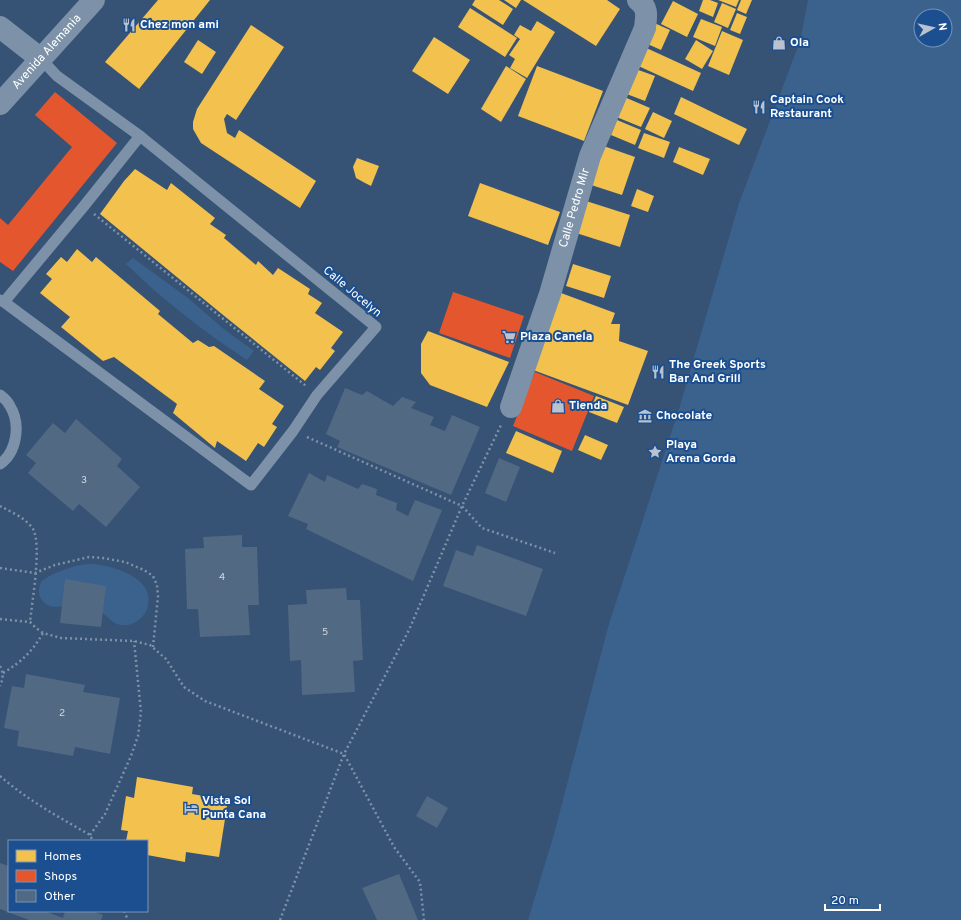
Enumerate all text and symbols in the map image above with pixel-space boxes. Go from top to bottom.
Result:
north arrow [913,8,953,48]
street label: Avenida Alemania [9,11,85,93]
restaurant icon: Chez mon ami [121,17,137,33]
place label: Chez mon ami [140,17,219,33]
text: N [934,22,949,32]
shop icon: Ola [771,35,787,51]
place label: Ola [790,35,809,51]
place label: Captain Cook Restaurant [770,92,844,122]
restaurant icon: Captain Cook Restaurant [751,99,767,115]
street label: Calle Pedro Mir [556,166,594,250]
street label: Calle Jocelyn [319,263,385,321]
supermarket icon: Plaza Canela [501,329,517,345]
place label: Plaza Canela [520,329,592,345]
place label: The Greek Sports Bar And Grill [669,357,766,387]
restaurant icon: The Greek Sports Bar And Grill [650,364,666,380]
shop icon: Tienda [550,398,566,414]
place label: Tienda [569,398,607,414]
museum icon: Chocolate [637,408,653,424]
place label: Chocolate [656,408,713,424]
place label: Playa Arena Gorda [666,437,736,467]
place icon: Playa Arena Gorda [647,444,663,460]
house number: 3 [81,474,87,487]
house number: 4 [219,571,225,584]
house number: 5 [322,626,328,639]
house number: 2 [59,707,65,720]
place label: Vista Sol Punta Cana [202,793,266,823]
hotel icon: Vista Sol Punta Cana [183,800,199,816]
legend [8,840,148,912]
text: Homes [44,849,81,865]
text: Shops [44,869,77,885]
scale bar [825,886,880,912]
text: Other [44,889,76,905]
text: 20 m [831,893,859,909]

